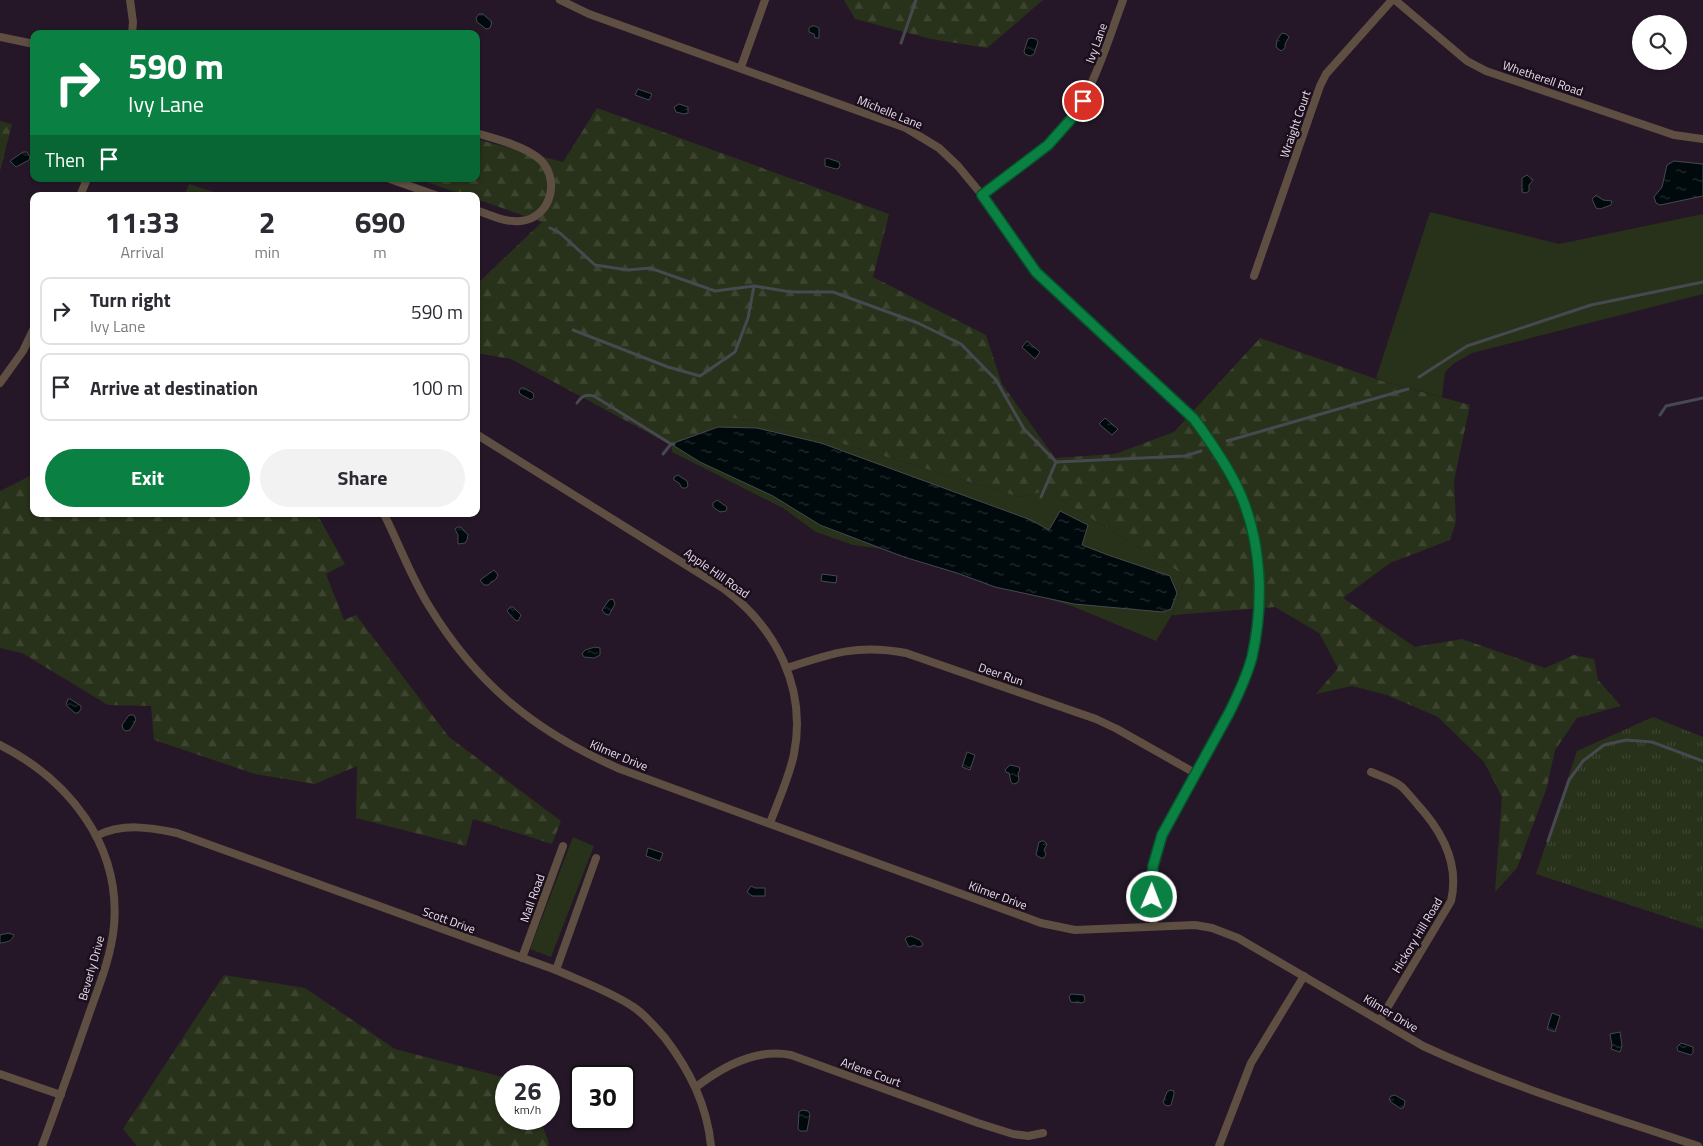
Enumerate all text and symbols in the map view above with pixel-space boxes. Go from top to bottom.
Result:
map controls [1632,15,1687,70]
button: search [1632,15,1687,70]
street label: Ivy Lane [1080,20,1112,66]
text: 590 m [128,39,224,93]
icon: right [45,50,110,115]
street label: Whetherell Road [1500,55,1586,101]
pin [1062,80,1104,122]
text: Ivy Lane [128,87,204,121]
icon: arrive [1069,87,1097,115]
street label: Wraight Court [1275,87,1316,160]
street label: Michelle Lane [854,90,926,134]
text: Then [45,145,85,174]
icon: arrive [95,145,123,173]
text: 11:33 [105,199,180,245]
text: 2 [259,199,276,245]
text: 690 [355,199,405,245]
text: Arrival [121,240,164,264]
text: min [254,240,280,264]
text: m [373,240,387,264]
text: Turn right [90,285,171,314]
icon: right [47,297,75,325]
text: 590 m [411,297,463,326]
text: Ivy Lane [90,314,145,338]
icon: arrive [47,373,75,401]
text: Arrive at destination [90,373,258,402]
text: 100 m [411,373,463,402]
button: Exit [45,449,250,507]
button: Share [260,449,465,507]
street label: Apple Hill Road [680,543,754,603]
street label: Deer Run [976,657,1026,691]
street label: Kilmer Drive [587,734,651,776]
position arrow [1125,870,1177,922]
street label: Mall Road [514,871,550,925]
street label: Kilmer Drive [966,876,1030,914]
street label: Hickory Hill Road [1387,894,1447,976]
street label: Scott Drive [420,902,478,938]
street label: Beverly Drive [73,933,109,1003]
street label: Kilmer Drive [1360,989,1422,1037]
street label: Arlene Court [838,1052,904,1092]
speed limit sign: 30 [570,1065,635,1130]
text: 26 [513,1072,542,1110]
text: km/h [514,1100,541,1119]

